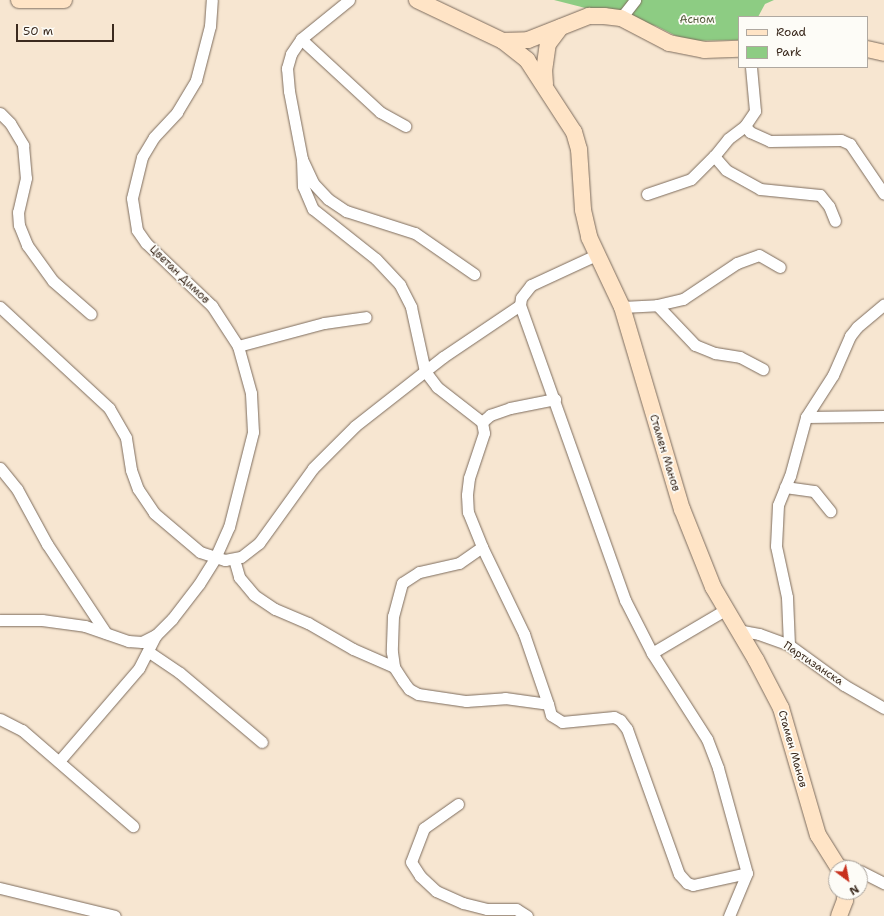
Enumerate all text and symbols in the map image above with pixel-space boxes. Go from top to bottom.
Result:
park label: Асном [679,13,715,27]
scale bar [18,16,116,42]
legend [738,16,868,68]
text: 50 m [23,23,53,39]
text: Road [776,24,806,40]
text: Park [776,44,802,60]
street label: Цветан Димов [146,243,212,307]
street label: Стамен Манов [646,413,682,493]
street label: Партизанска [781,639,845,689]
street label: Стамен Манов [775,709,809,789]
north arrow [828,860,868,900]
text: N [846,881,862,898]

